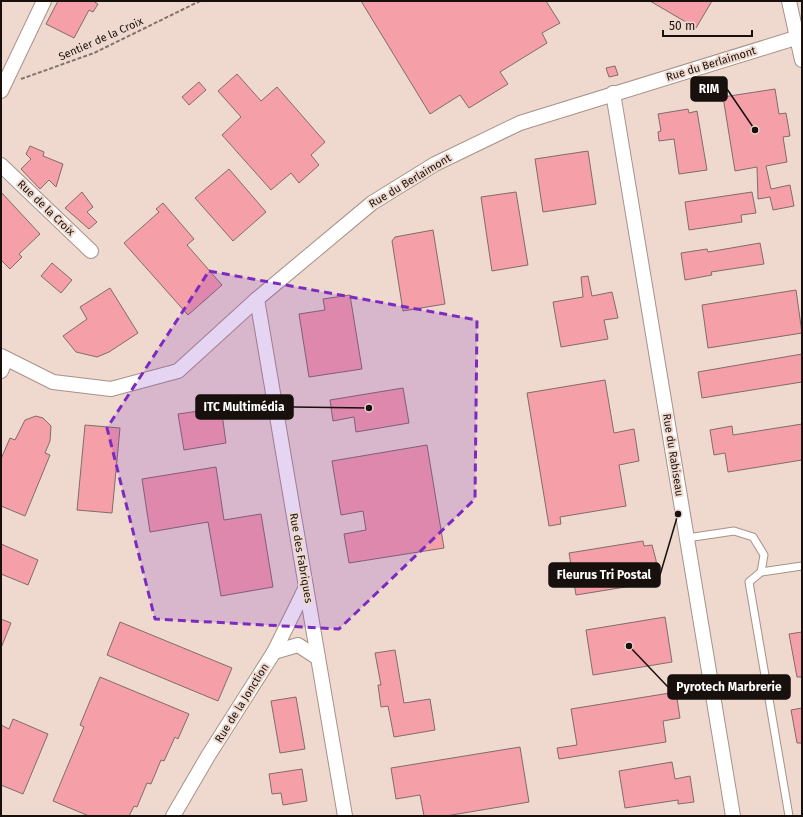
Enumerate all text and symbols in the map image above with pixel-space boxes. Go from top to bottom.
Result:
scale bar [663,12,752,38]
street label: Sentier de la Croix [57,14,146,63]
text: 50 m [669,19,695,33]
street label: Rue du Berlaimont [664,44,758,84]
callout: RIM [691,77,727,101]
text: RIM [699,82,720,96]
street label: Rue du Berlaimont [367,151,453,211]
street label: Rue de la Croix [15,178,78,239]
callout: ITC Multimédia [196,395,293,419]
text: ITC Multimédia [203,400,285,414]
street label: Rue du Rabiseau [660,413,686,497]
street label: Rue des Fabriques [287,512,315,604]
callout: Fleurus Tri Postal [549,563,660,587]
text: Fleurus Tri Postal [557,568,652,582]
street label: Rue de la Jonction [212,661,272,745]
callout: Pyrotech Marbrerie [668,675,790,699]
text: Pyrotech Marbrerie [676,680,782,694]

